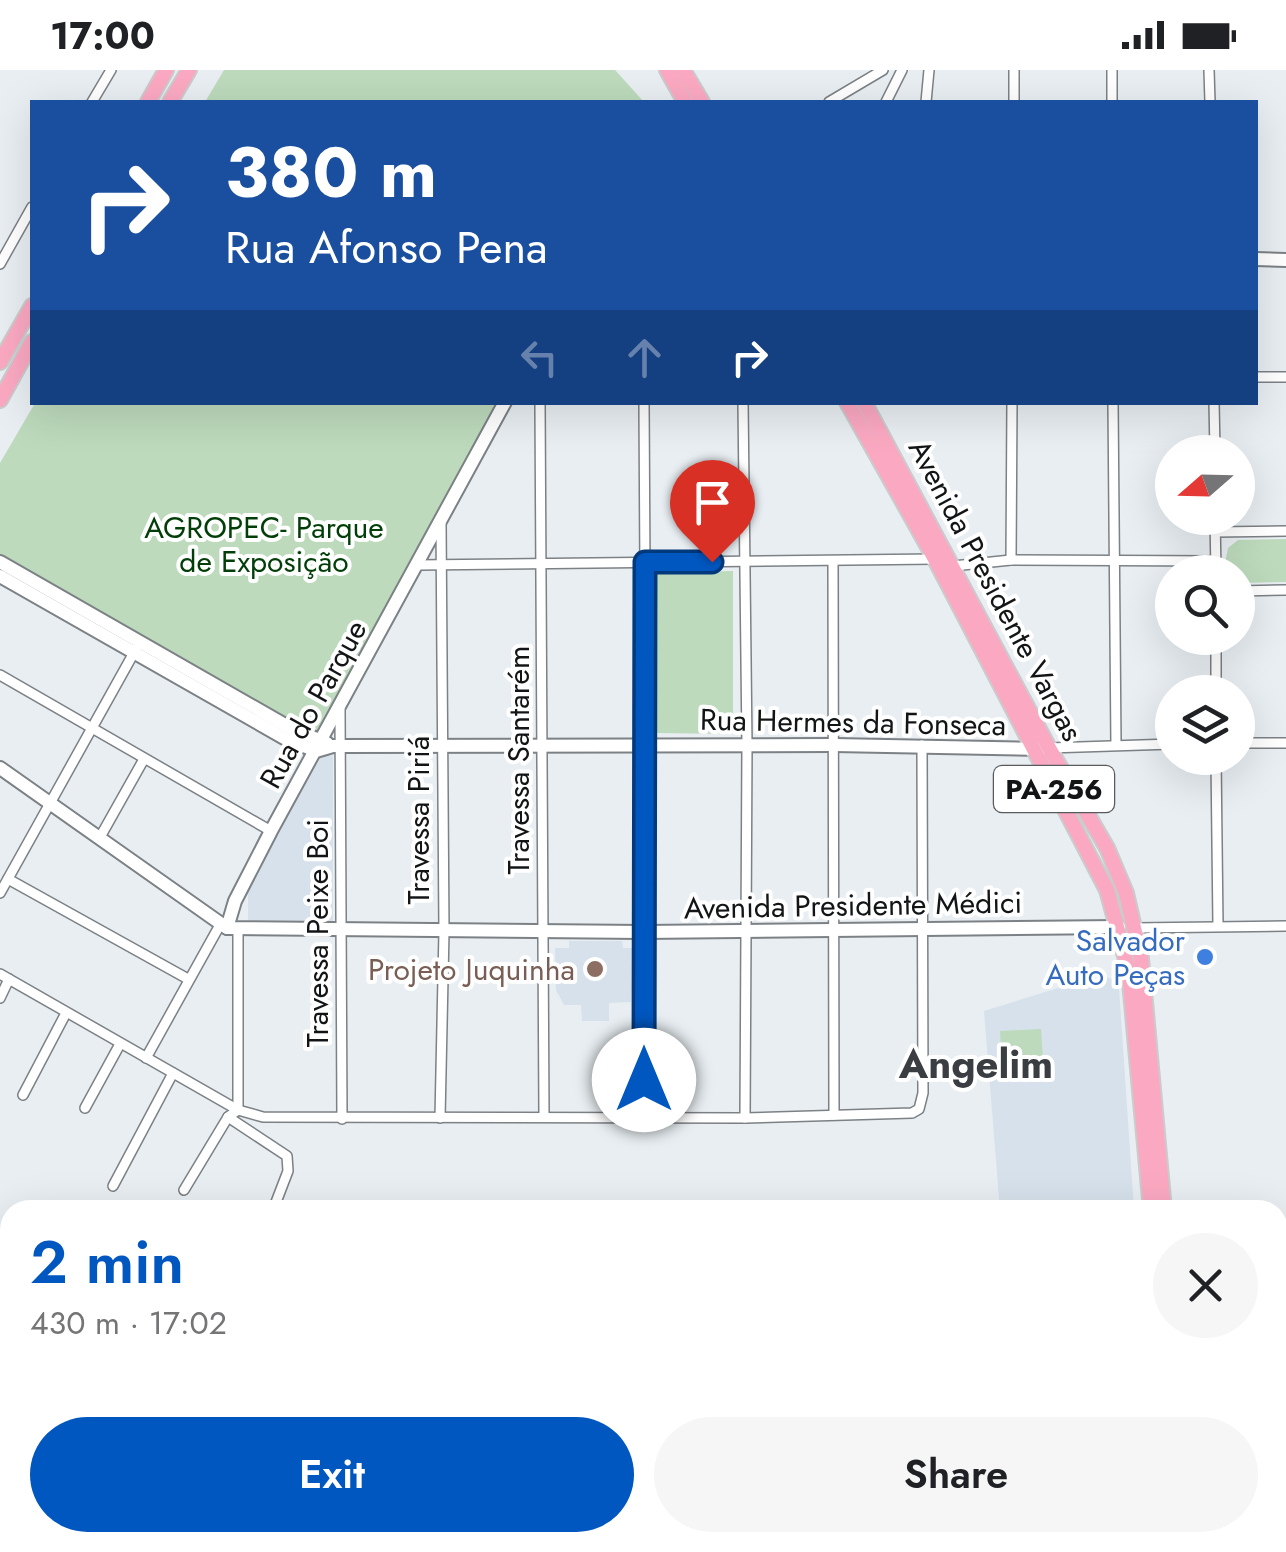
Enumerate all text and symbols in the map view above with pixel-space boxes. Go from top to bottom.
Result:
text: 17:00 [50,8,155,63]
text: 380 m [225,122,437,223]
icon: right [60,140,190,270]
text: Rua Afonso Pena [225,215,548,280]
icon: left [512,330,567,385]
icon: ahead [617,330,672,385]
icon: right [722,330,777,385]
street label: Avenida Presidente Vargas [898,431,1094,749]
north arrow [1155,435,1255,535]
map controls [1155,435,1255,775]
pin [670,460,755,563]
icon: arrive [685,475,740,530]
park label: AGROPEC- Parque de Exposição [144,506,384,583]
button: search [1155,555,1255,655]
street label: Rua do Parque [249,612,377,796]
street label: Travessa Santarém [497,646,540,874]
button: layers [1155,675,1255,775]
street label: Rua Hermes da Fonseca [700,698,1006,746]
street label: Travessa Piriá [397,736,440,904]
road number: PA-256 [994,766,1114,812]
street label: Travessa Peixe Boi [296,819,339,1047]
street label: Avenida Presidente Médici [683,881,1023,929]
place label: Salvador Auto Peças [1046,919,1186,996]
marker: Salvador Auto Peças [1194,946,1216,968]
place label: Projeto Juquinha [368,948,575,991]
marker: Projeto Juquinha [584,958,606,980]
position arrow [592,1028,696,1132]
district label: Angelim [898,1035,1053,1093]
text: 2 min [30,1219,184,1306]
button: close [1153,1233,1258,1338]
text: 430 m · 17:02 [30,1300,227,1346]
button: Exit [30,1417,634,1532]
button: Share [654,1417,1258,1532]

